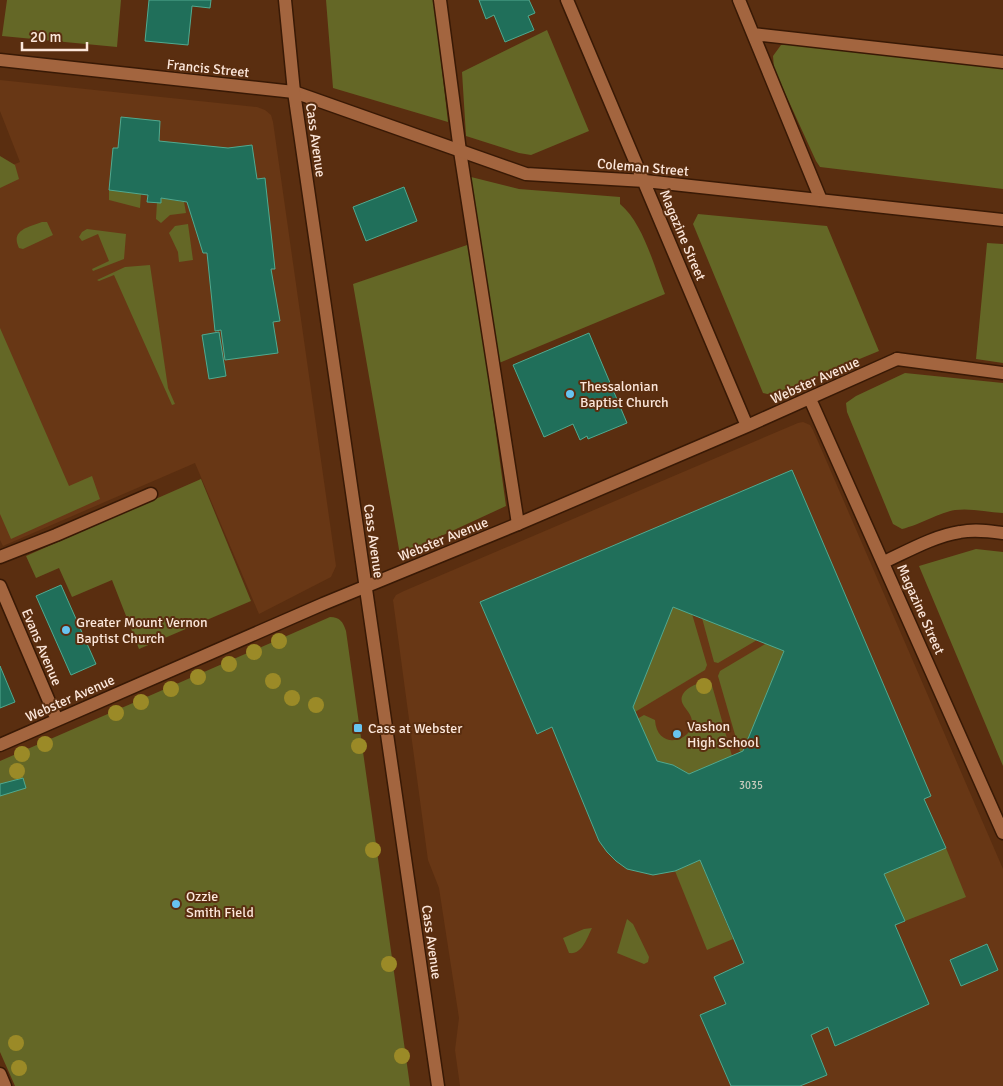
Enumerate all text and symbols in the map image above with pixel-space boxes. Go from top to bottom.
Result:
scale bar [22,20,88,52]
text: 20 m [30,28,61,46]
street label: Francis Street [166,56,250,81]
street label: Cass Avenue [302,102,329,178]
street label: Coleman Street [596,155,690,180]
street label: Magazine Street [656,187,709,283]
street label: Webster Avenue [768,353,862,408]
place label: Thessalonian Baptist Church [580,378,669,411]
marker: Thessalonian Baptist Church [564,388,576,400]
street label: Cass Avenue [360,503,387,579]
street label: Webster Avenue [396,514,491,565]
street label: Magazine Street [893,561,948,657]
street label: Evans Avenue [18,606,65,688]
place label: Greater Mount Vernon Baptist Church [76,614,208,647]
marker: Greater Mount Vernon Baptist Church [60,624,72,636]
street label: Webster Avenue [23,671,117,726]
place label: Vashon High School [687,718,759,751]
place label: Cass at Webster [368,720,463,737]
marker: Cass at Webster [352,722,364,734]
marker: Vashon High School [671,728,683,740]
house number: 3035 [739,779,763,792]
place label: Ozzie Smith Field [186,888,254,921]
marker: Ozzie Smith Field [170,898,182,910]
street label: Cass Avenue [418,904,445,980]

